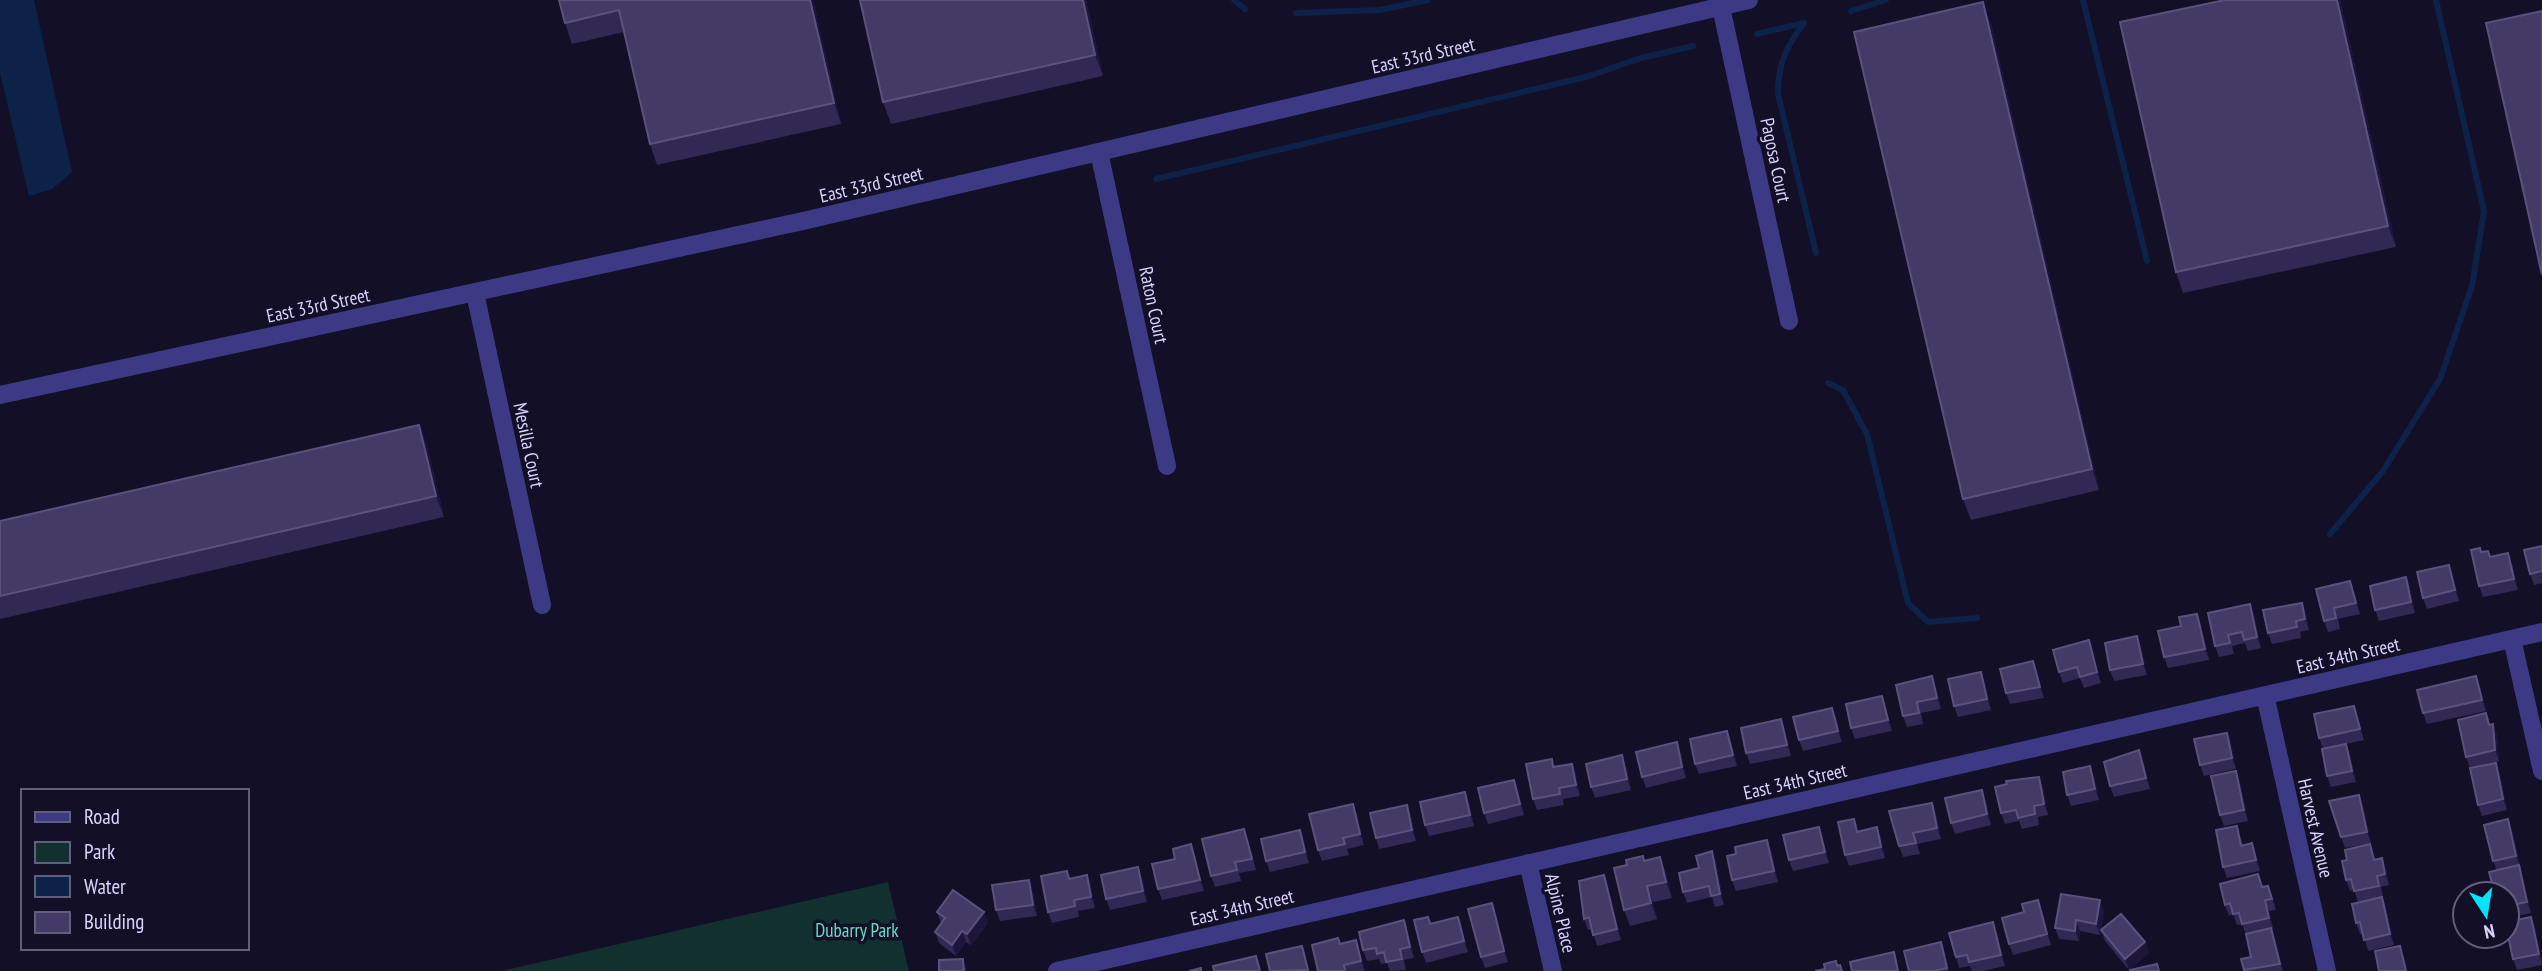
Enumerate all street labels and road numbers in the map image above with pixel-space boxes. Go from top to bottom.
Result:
street label: East 33rd Street [1369,31,1478,79]
street label: Pagosa Court [1755,116,1797,205]
street label: East 33rd Street [817,160,926,208]
street label: Raton Court [1134,264,1174,346]
street label: East 33rd Street [264,282,373,328]
street label: Mesilla Court [508,400,550,491]
street label: East 34th Street [2294,631,2403,679]
street label: East 34th Street [1741,757,1850,805]
street label: Harvest Avenue [2293,776,2339,880]
street label: Alpine Place [1540,871,1582,955]
street label: East 34th Street [1188,883,1297,931]

